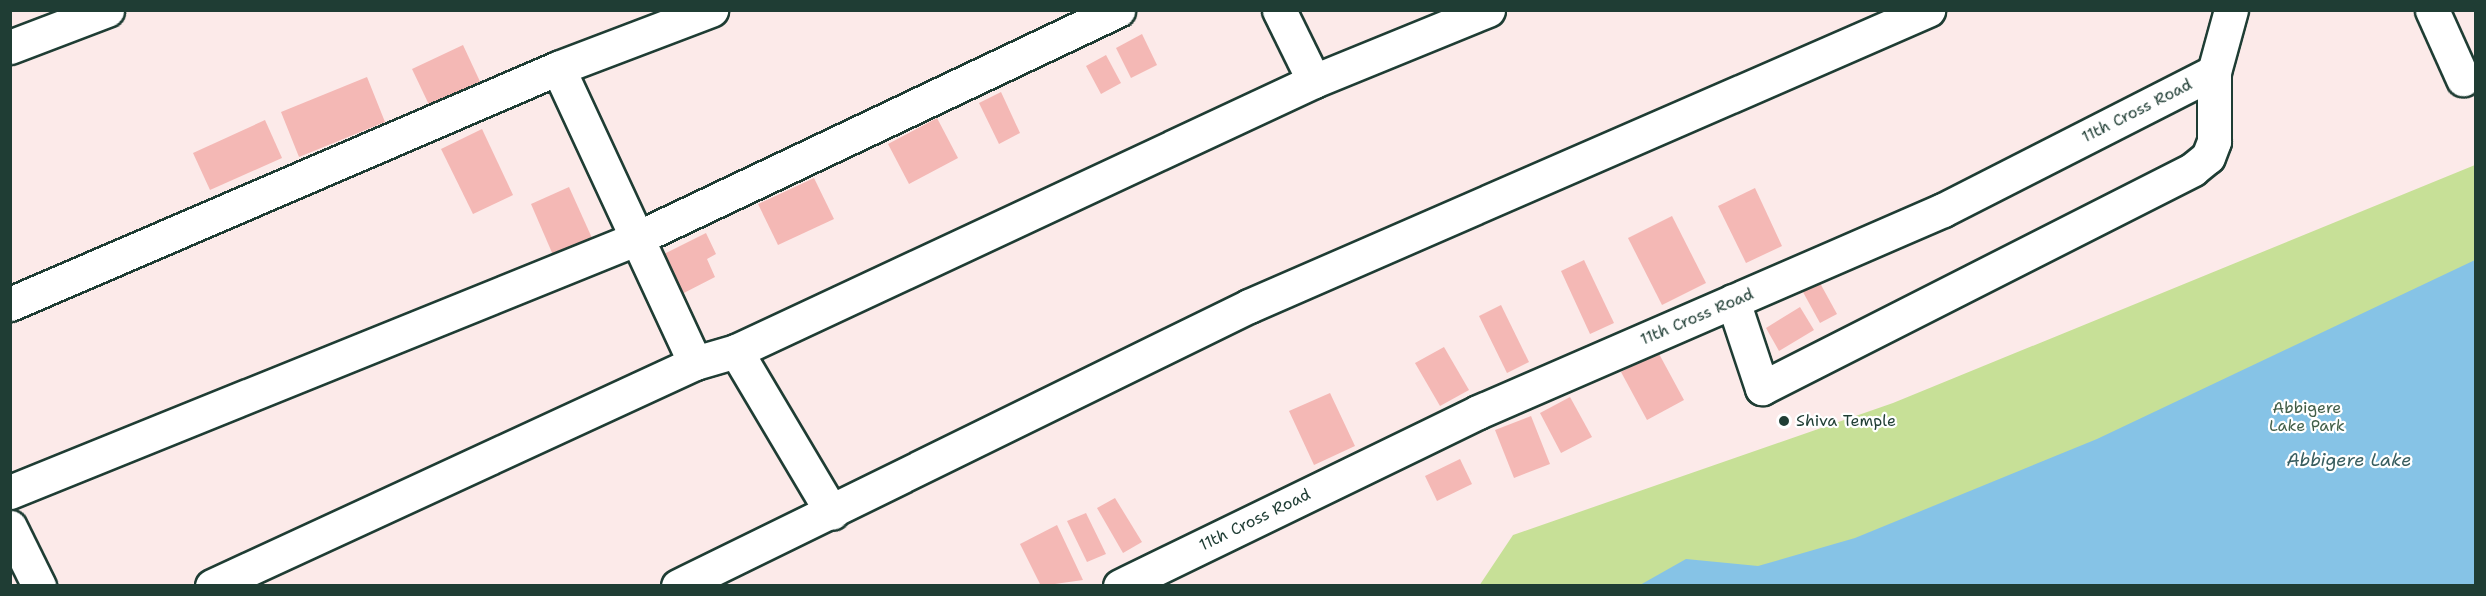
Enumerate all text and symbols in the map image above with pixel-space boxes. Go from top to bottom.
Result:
street label: 11th Cross Road [2079,75,2195,147]
street label: 11th Cross Road [1637,284,1757,350]
park label: Abbigere Lake Park [2269,398,2345,436]
place label: Shiva Temple [1796,411,1896,431]
marker: Shiva Temple [1777,414,1791,428]
water label: Abbigere Lake [2287,449,2411,471]
street label: 11th Cross Road [1196,485,1314,555]

